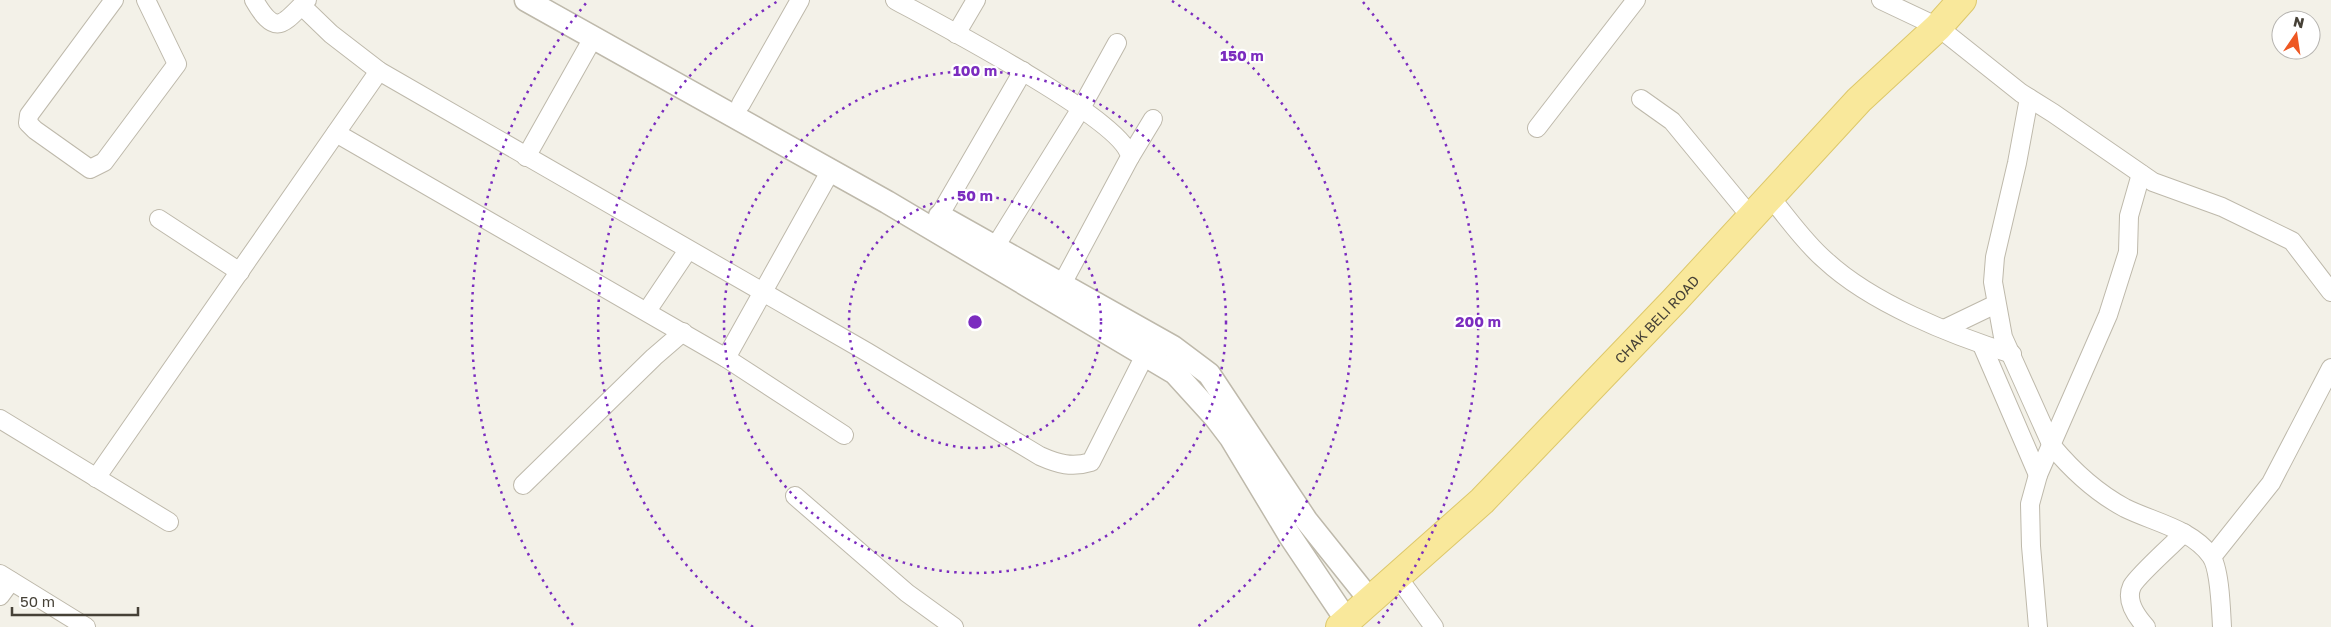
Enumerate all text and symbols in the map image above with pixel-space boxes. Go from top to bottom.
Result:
north arrow [2271,10,2321,60]
text: N [2292,12,2306,31]
text: 150 m [1220,46,1264,64]
text: 100 m [953,61,997,79]
text: 50 m [957,186,993,204]
street label: CHAK BELI ROAD [1611,271,1702,367]
text: 200 m [1455,312,1501,330]
centre of rings [966,313,984,331]
scale bar [12,584,139,616]
text: 50 m [20,592,55,610]

